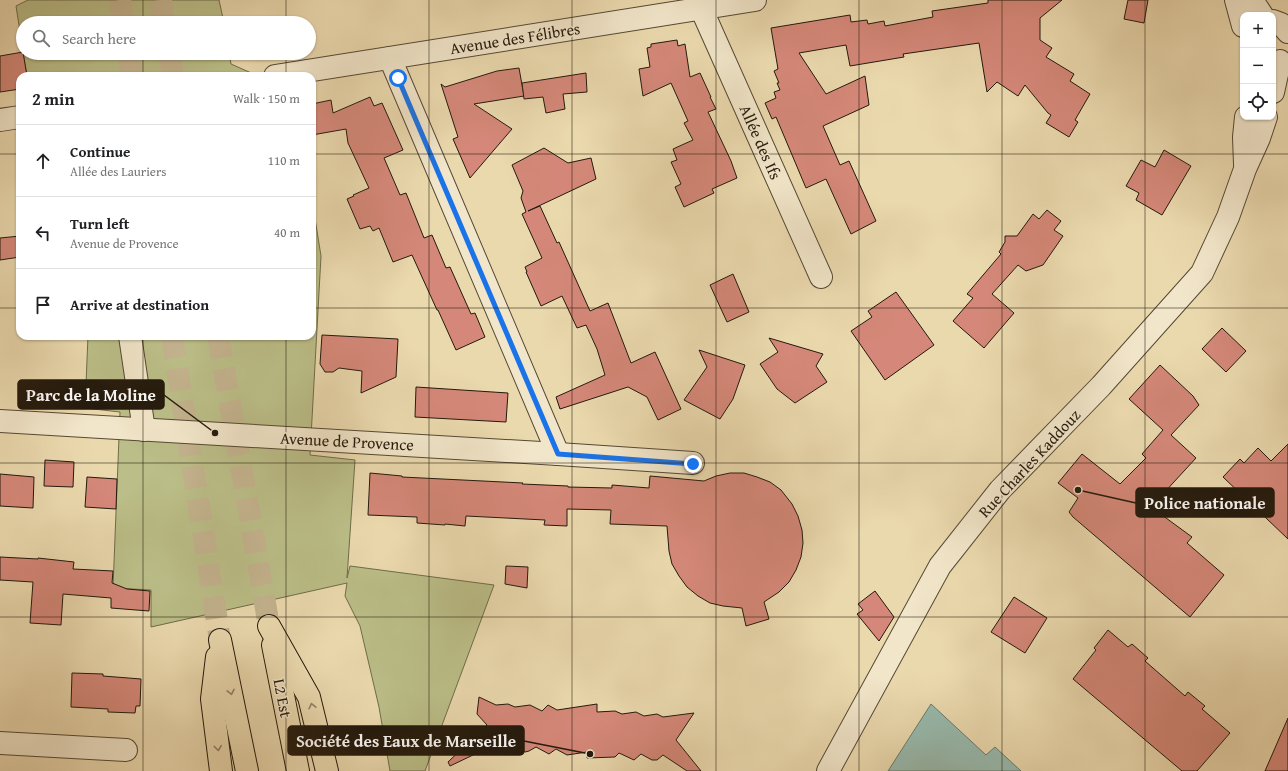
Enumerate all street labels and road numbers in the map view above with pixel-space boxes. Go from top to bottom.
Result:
street label: Avenue des Félibres [448,16,582,60]
street label: Allée des Ifs [734,101,788,183]
street label: Rue Charles Kaddouz [972,403,1086,523]
street label: Avenue de Provence [280,426,414,456]
street label: L2 Est [267,677,299,720]

